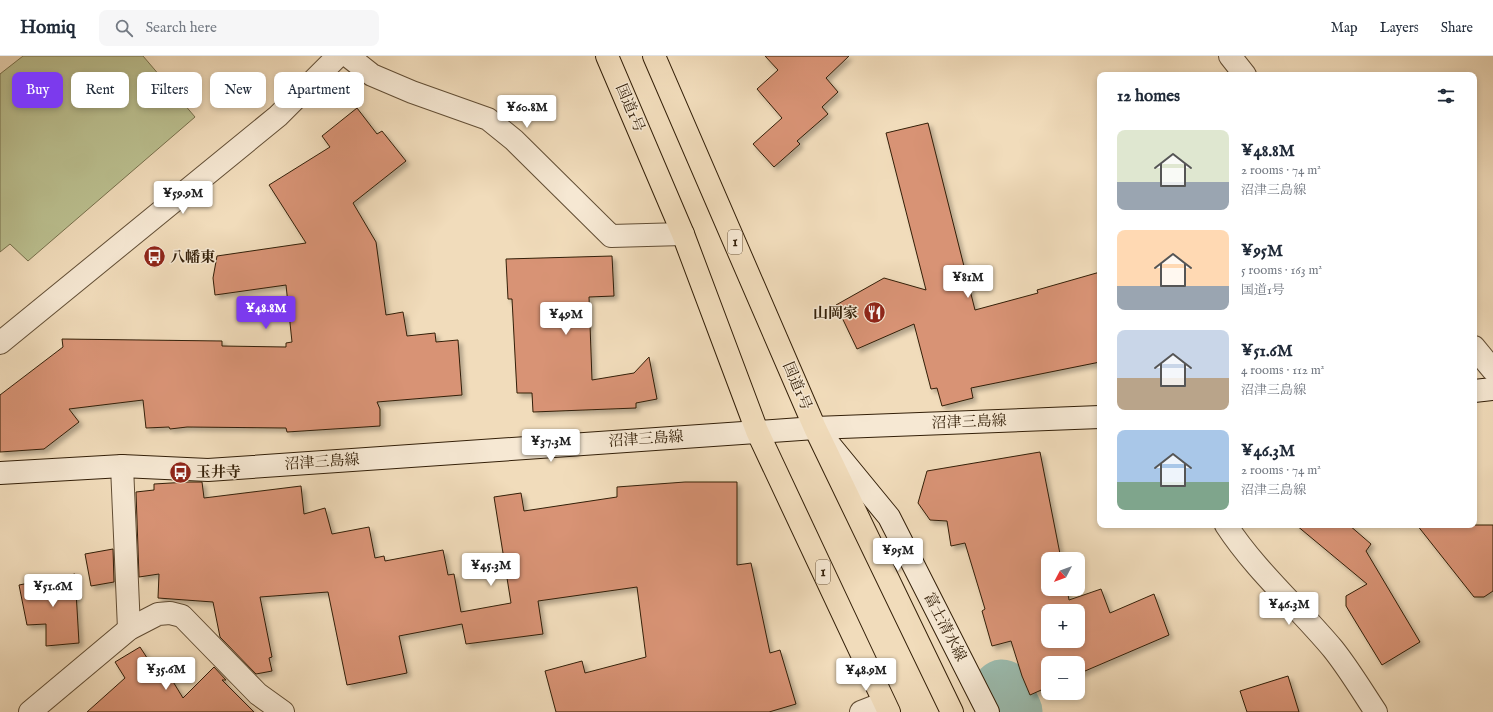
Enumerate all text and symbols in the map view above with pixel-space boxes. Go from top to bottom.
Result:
search box [99,10,379,46]
text: Homiq [20,16,75,40]
icon: search [113,17,135,39]
text: Search here [145,18,217,37]
text: Map [1331,19,1358,37]
text: Layers [1380,19,1419,37]
text: Share [1441,19,1473,37]
chip: Buy [12,72,63,108]
chip: Rent [71,72,129,108]
chip: Filters [137,72,202,108]
chip: New [210,72,266,108]
chip: Apartment [274,72,364,108]
street label: 国道1号 [611,81,649,135]
icon: filters [1435,85,1457,107]
text: 12 homes [1117,86,1180,107]
pin: ¥60.8M [494,95,560,129]
text: ¥60.8M [506,99,548,116]
text: ¥48.8M [1241,141,1295,162]
icon: home [1149,146,1197,194]
text: 2 rooms · 74 m² [1241,162,1321,179]
pin: ¥59.9M [150,181,216,215]
text: 沼津三島線 [1241,182,1306,199]
text: ¥59.9M [163,185,203,202]
road number: 1 [728,230,742,254]
text: ¥95M [1241,241,1283,262]
bus stop icon: 八幡東 [142,244,168,270]
icon: home [1149,246,1197,294]
place label: 八幡東 [170,248,216,267]
text: 5 rooms · 163 m² [1241,262,1322,279]
pin: ¥81M [944,265,992,299]
text: ¥81M [952,269,984,286]
text: 国道1号 [1241,282,1285,299]
pin: ¥48.8M [233,296,299,330]
text: ¥48.8M [245,300,287,317]
restaurant icon: 山岡家 [861,300,887,326]
pin: ¥49M [542,302,590,336]
place label: 山岡家 [813,304,858,323]
text: ¥49M [549,306,583,323]
text: ¥51.6M [1241,341,1293,362]
icon: home [1149,346,1197,394]
street label: 国道1号 [778,359,816,413]
text: 4 rooms · 112 m² [1241,362,1324,379]
text: 沼津三島線 [1241,382,1306,399]
street label: 沼津三島線 [931,411,1007,433]
street label: 沼津三島線 [608,427,684,451]
pin: ¥37.3M [518,429,584,463]
text: ¥37.3M [531,433,571,450]
text: ¥46.3M [1241,441,1295,462]
icon: home [1149,446,1197,494]
street label: 沼津三島線 [284,450,360,474]
bus stop icon: 玉井寺 [168,459,194,485]
text: 2 rooms · 74 m² [1241,462,1321,479]
place label: 玉井寺 [196,463,241,482]
text: 沼津三島線 [1241,482,1306,499]
pin: ¥95M [874,538,922,572]
text: ¥95M [882,542,914,559]
north arrow [1041,552,1085,596]
map controls [1041,552,1085,700]
pin: ¥45.3M [458,553,524,587]
text: ¥45.3M [471,557,511,574]
road number: 1 [816,560,830,584]
pin: ¥51.6M [20,574,86,608]
text: ¥51.6M [33,578,73,595]
street label: 富士清水線 [920,589,970,665]
pin: ¥46.3M [1256,592,1322,626]
text: ¥46.3M [1268,596,1310,613]
button: + [1041,604,1085,648]
button: − [1041,656,1085,700]
pin: ¥35.6M [133,657,199,691]
pin: ¥48.9M [833,658,899,692]
text: ¥35.6M [146,661,186,678]
text: ¥48.9M [845,662,887,679]

